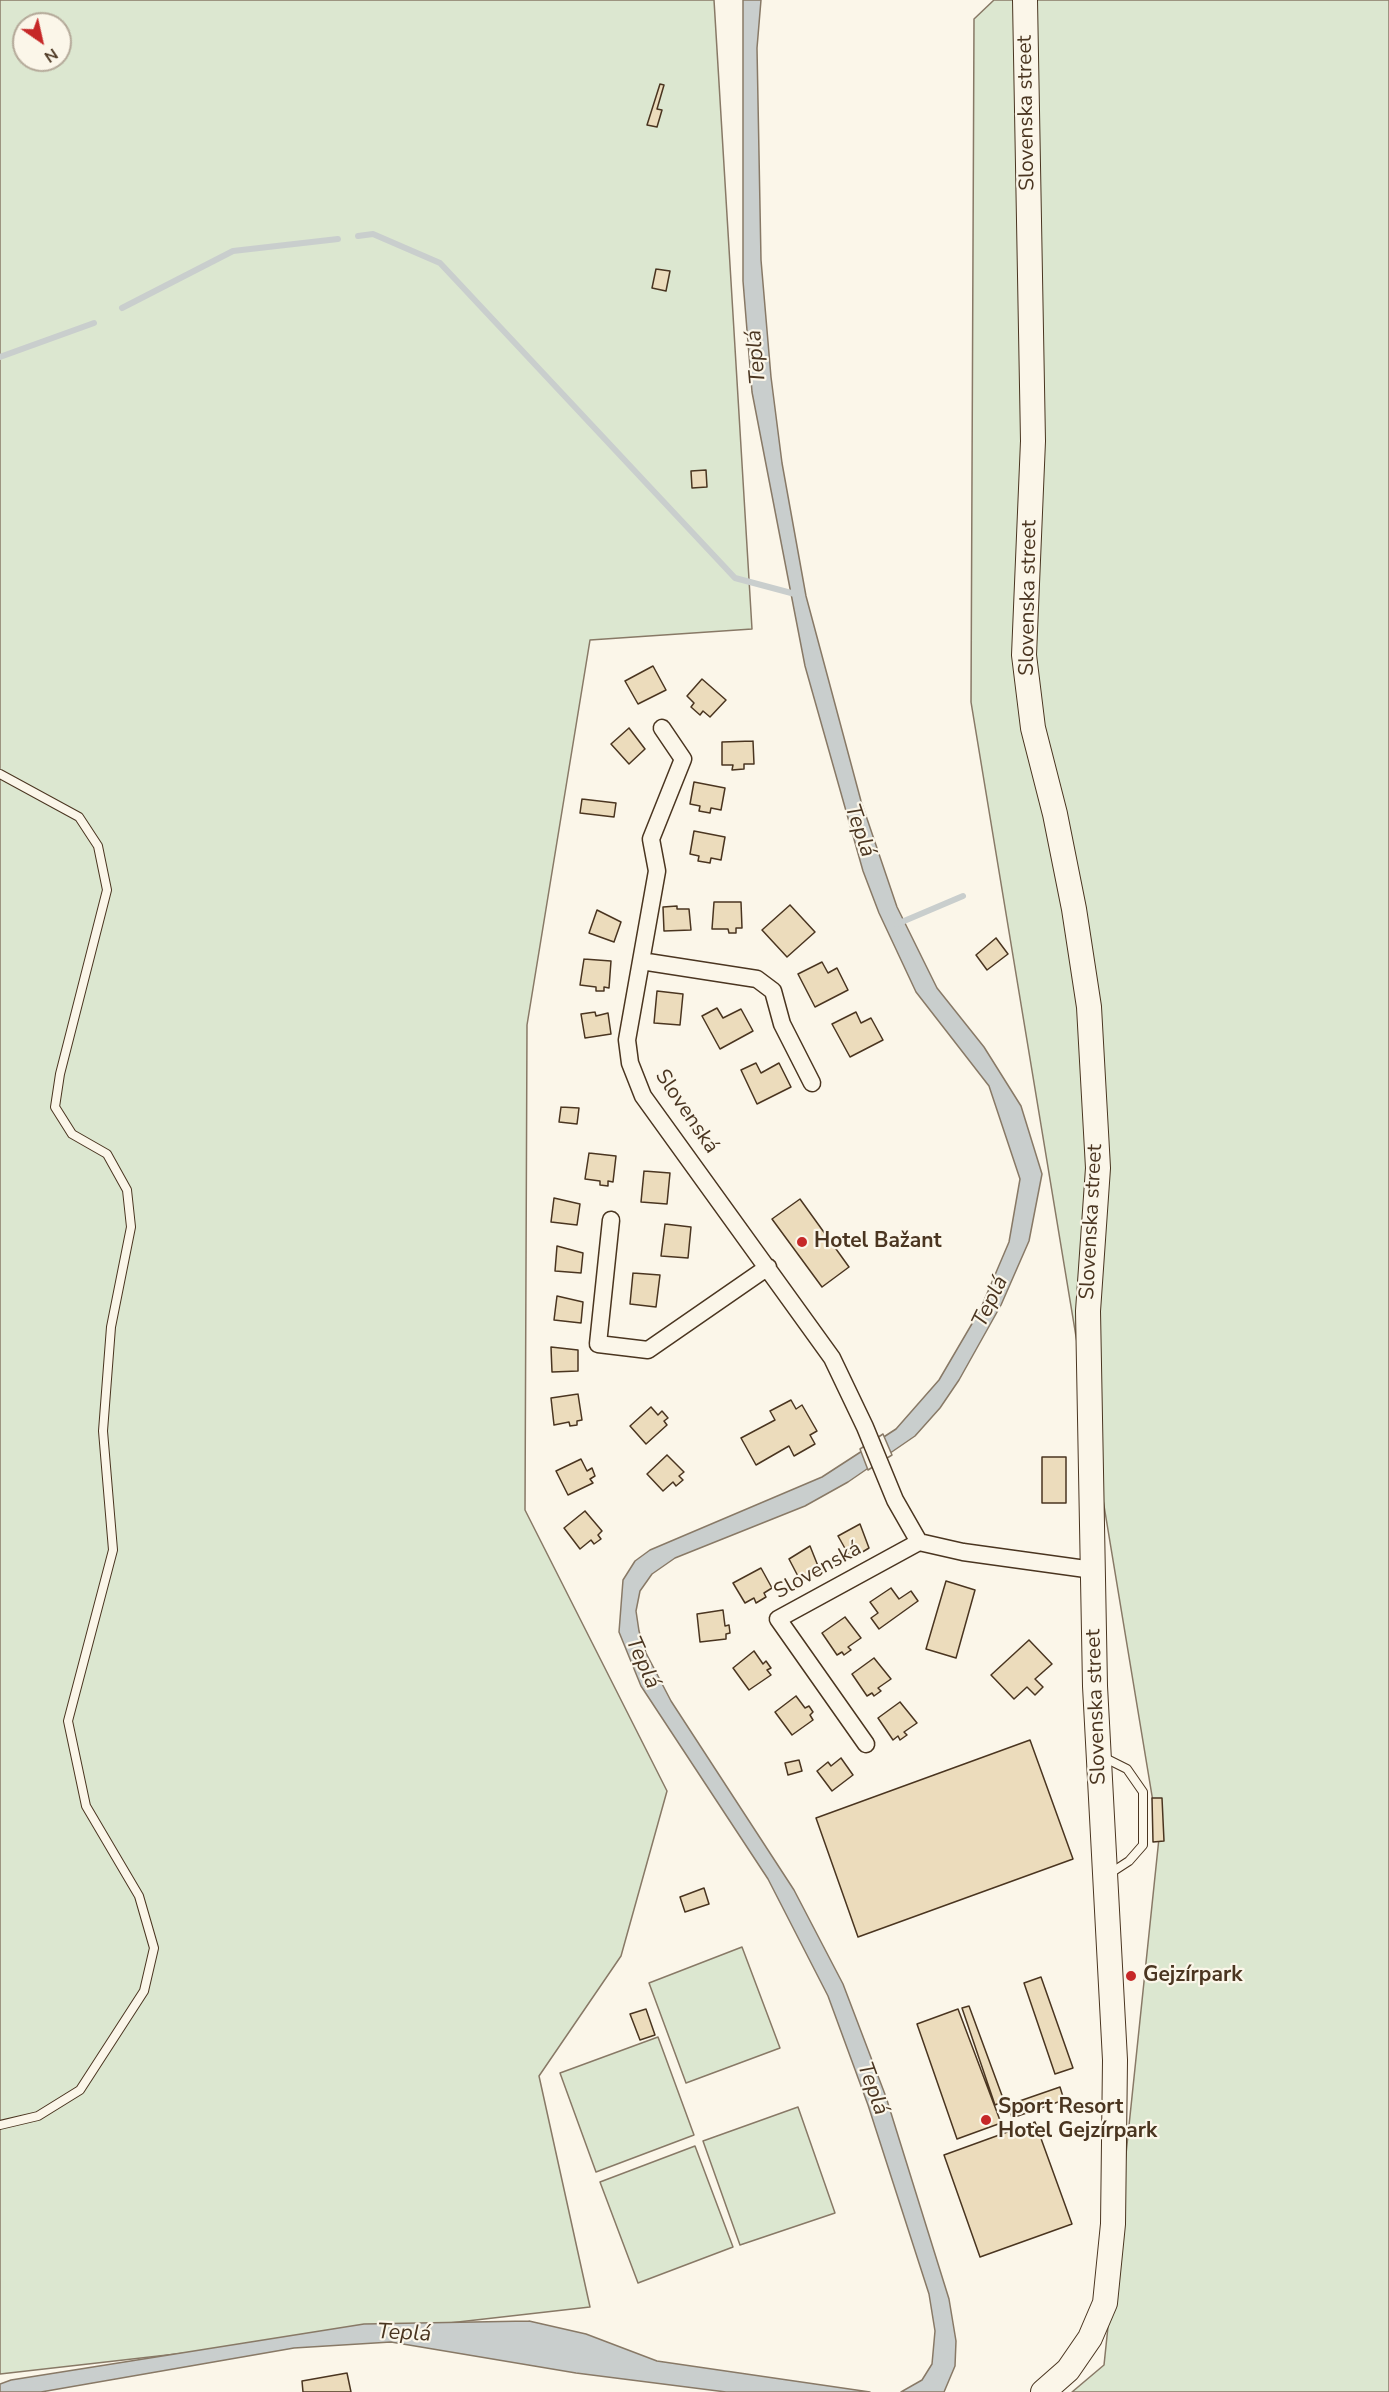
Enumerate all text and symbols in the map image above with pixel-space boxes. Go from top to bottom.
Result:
north arrow [12,12,72,72]
street label: Slovenska street [1013,35,1041,191]
text: N [40,43,62,68]
water label: Teplá [741,329,773,385]
street label: Slovenska street [1015,520,1043,676]
water label: Teplá [838,801,880,861]
street label: Slovenská [649,1065,723,1159]
street label: Slovenska street [1075,1144,1109,1300]
place label: Hotel Bažant [814,1229,942,1255]
marker: Hotel Bažant [795,1235,809,1249]
water label: Teplá [967,1272,1015,1332]
street label: Slovenská [770,1537,866,1605]
street label: Slovenska street [1082,1629,1112,1785]
water label: Teplá [619,1633,665,1693]
place label: Gejzírpark [1143,1963,1242,1989]
marker: Gejzírpark [1124,1969,1138,1983]
water label: Teplá [850,2059,894,2119]
place label: Sport Resort Hotel Gejzírpark [998,2095,1157,2145]
marker: Sport Resort Hotel Gejzírpark [979,2113,993,2127]
water label: Teplá [376,2319,432,2349]

